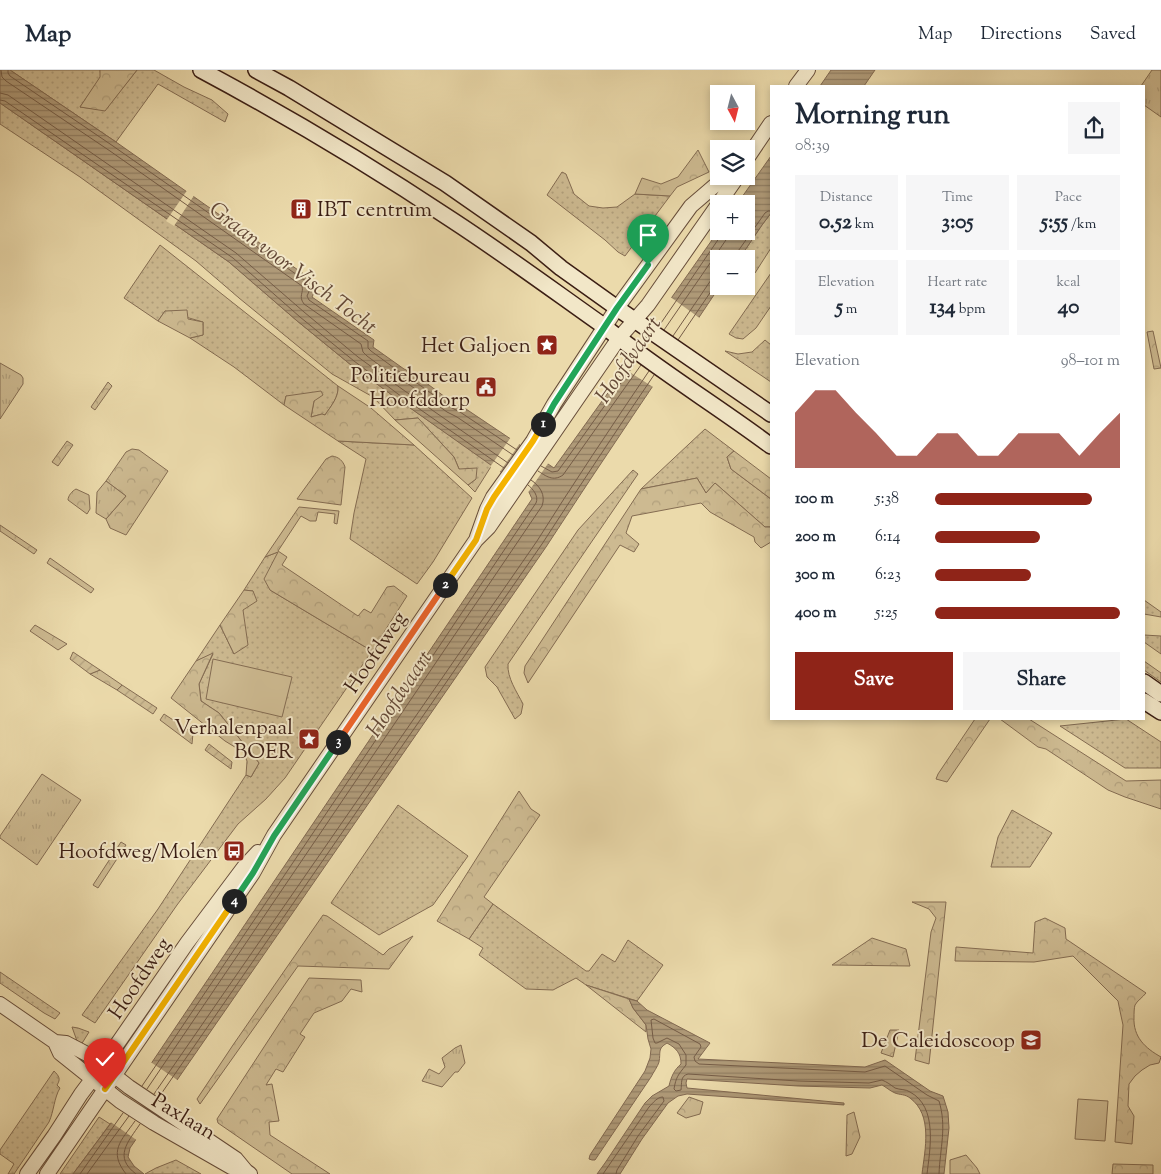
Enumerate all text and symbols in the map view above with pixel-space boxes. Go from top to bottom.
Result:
text: Map [25,18,71,52]
text: Map [918,22,953,48]
text: Directions [981,22,1062,48]
text: Saved [1090,22,1136,48]
north arrow [710,85,755,130]
map controls [710,85,755,295]
text: Morning run [795,96,950,136]
button: share [1068,102,1120,154]
text: 08:39 [795,135,830,158]
button: layers [710,140,755,185]
text: Distance [820,188,873,208]
text: Time [942,188,973,208]
text: Pace [1055,188,1082,208]
water label: Graan voor Visch Tocht [201,195,384,344]
button: + [710,195,755,240]
place label: IBT centrum [317,196,432,226]
building icon: IBT centrum [289,197,313,221]
text: 0.52 [819,208,852,238]
text: 3:05 [941,208,974,238]
text: 5:55 [1041,208,1068,238]
pin [627,214,669,265]
text: km [852,215,874,235]
text: /km [1068,215,1096,235]
icon: arrive [634,221,662,249]
button: − [710,250,755,295]
text: Elevation [818,273,875,293]
text: Heart rate [928,273,987,293]
text: kcal [1056,273,1081,293]
text: 5 [836,293,843,323]
text: 134 [929,293,956,323]
text: 40 [1058,293,1079,323]
text: m [843,300,857,320]
text: bpm [956,300,986,320]
water label: Hoofdvaart [588,310,671,411]
place label: Het Galjoen [421,332,531,362]
place icon: Het Galjoen [535,333,559,357]
text: Elevation [795,350,860,373]
text: 98–101 m [1061,350,1120,373]
place label: Politiebureau Hoofddorp [351,362,470,416]
public building icon: Politiebureau Hoofddorp [474,375,498,399]
pin: 1 [530,412,556,436]
text: 1 [541,414,546,434]
text: 100 m [795,488,834,511]
text: 5:38 [875,488,899,511]
text: 200 m [795,526,836,549]
text: 6:14 [875,526,900,549]
text: 300 m [795,564,835,587]
text: 6:23 [875,564,901,587]
pin: 2 [432,572,458,598]
text: 2 [442,575,449,595]
text: 400 m [795,602,837,625]
text: 5:25 [875,602,898,625]
street label: Hoofdweg [338,606,415,700]
water label: Hoofdvaart [359,644,442,745]
button: Save [795,652,953,710]
button: Share [963,652,1120,710]
place label: Verhalenpaal BOER [174,714,293,768]
place icon: Verhalenpaal BOER [297,727,321,751]
pin: 3 [326,730,350,754]
text: 3 [336,732,341,752]
place label: Hoofdweg/Molen [58,838,218,868]
bus stop icon: Hoofdweg/Molen [222,839,246,863]
pin: 4 [222,888,246,914]
text: 4 [231,891,238,911]
street label: Hoofdweg [102,932,179,1026]
place label: De Caleidoscoop [861,1027,1015,1057]
school or university icon: De Caleidoscoop [1019,1028,1043,1052]
pin [84,1038,126,1089]
icon: check [91,1045,119,1073]
street label: Paxlaan [145,1087,221,1149]

